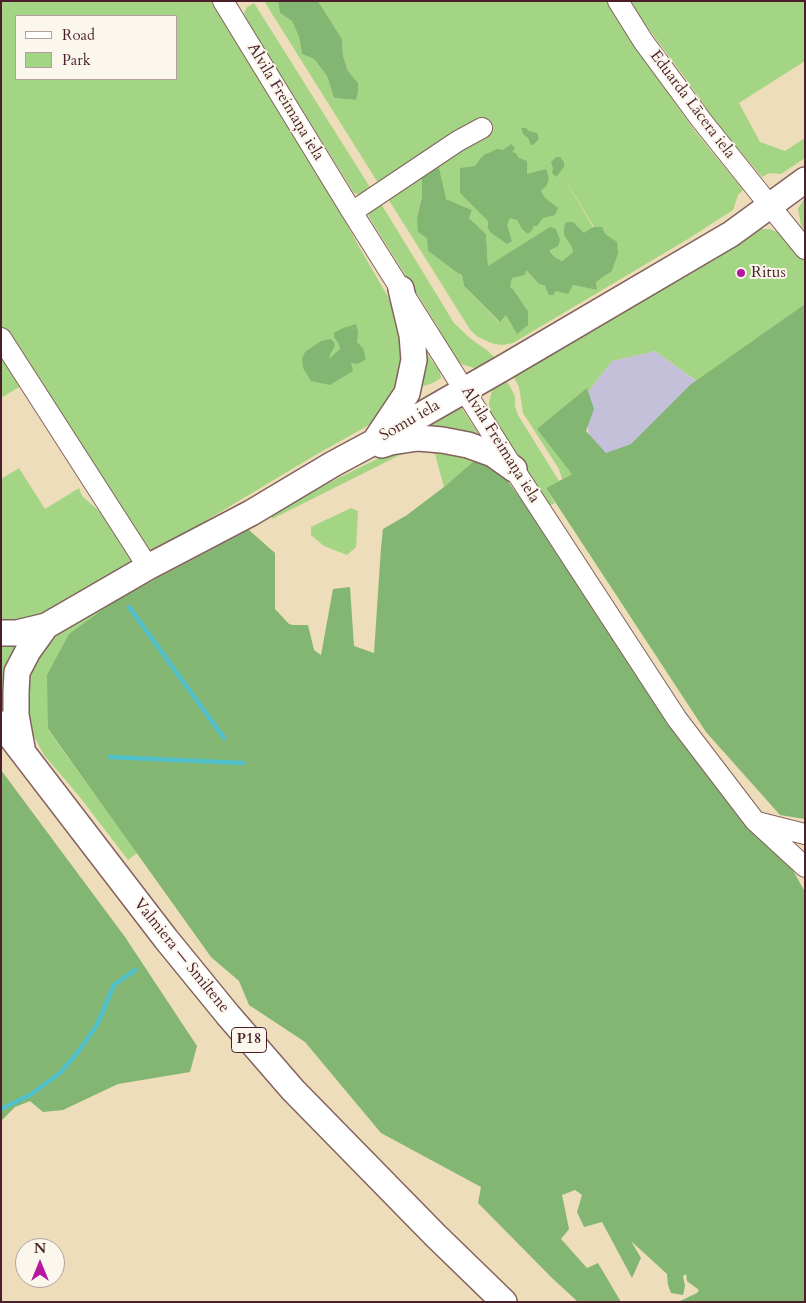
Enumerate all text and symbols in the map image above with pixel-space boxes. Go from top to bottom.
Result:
legend [15,15,178,80]
text: Road [62,25,95,45]
street label: Alvila Freimaņa iela [242,40,328,164]
street label: Eduarda Lācera iela [645,47,739,163]
text: Park [62,50,91,70]
place label: Ritus [751,263,786,283]
marker: Ritus [735,267,747,279]
street label: Alvila Freimaņa iela [456,383,544,507]
street label: Somu iela [377,396,443,446]
street label: Valmiera — Smiltene [129,895,233,1017]
road number: P18 [232,1028,266,1052]
north arrow [15,1238,65,1288]
text: N [34,1239,46,1258]

